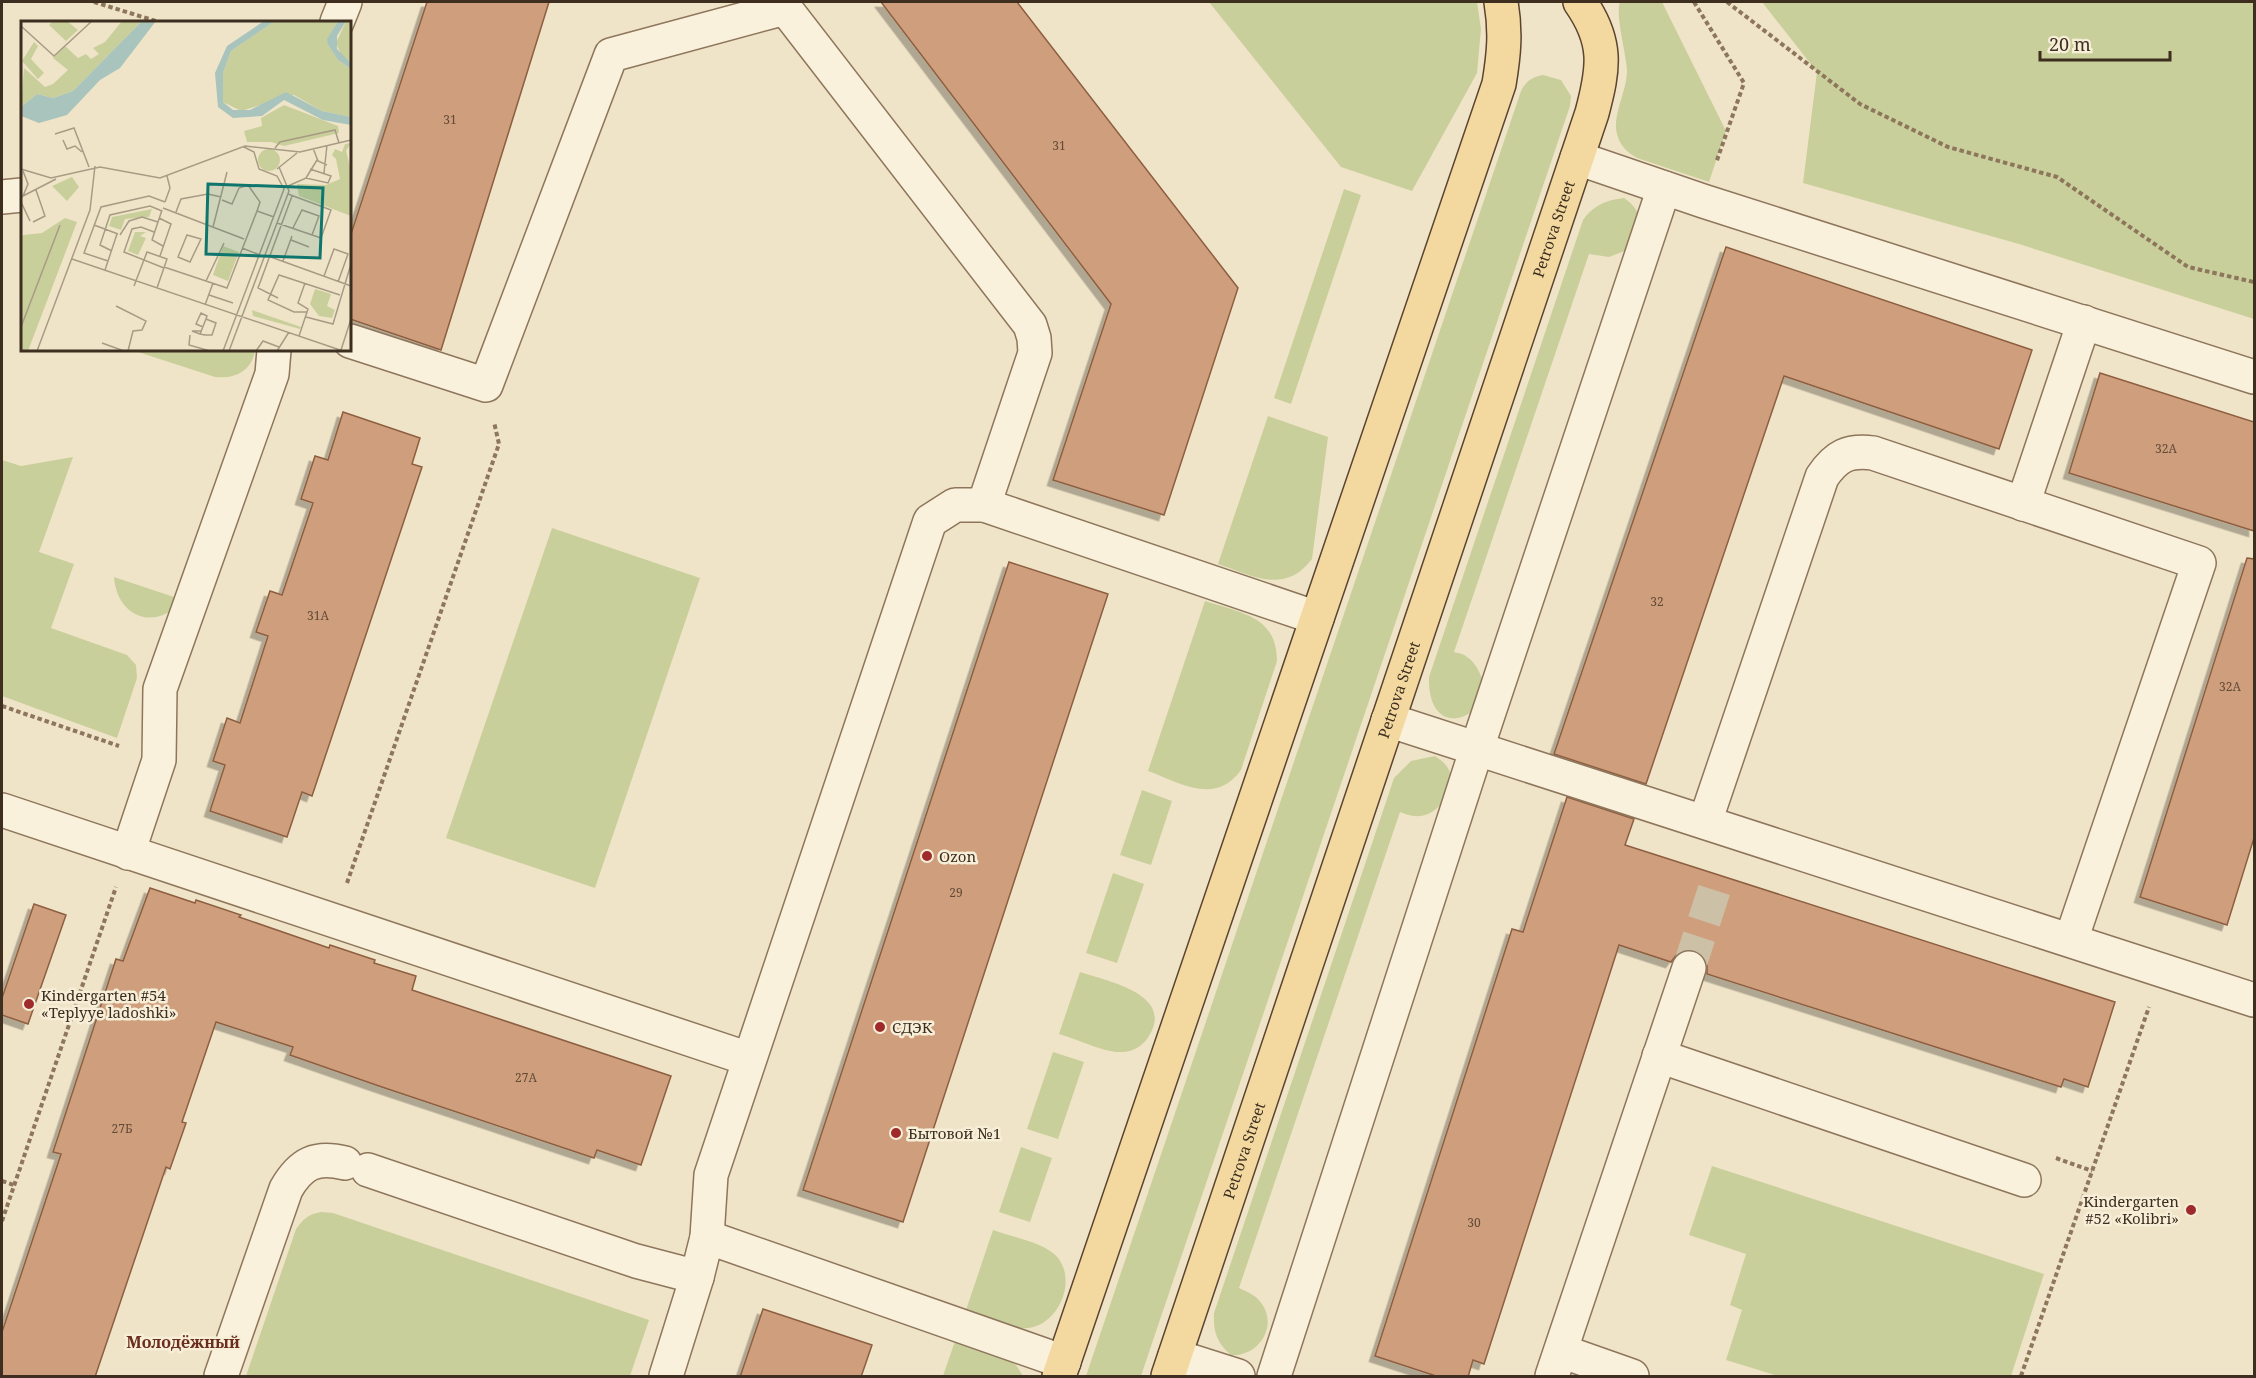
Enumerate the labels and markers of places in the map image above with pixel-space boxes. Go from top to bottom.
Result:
place label: Ozon [939,846,976,866]
marker: Ozon [920,849,934,863]
place label: Kindergarten #54 «Teplyye ladoshki» [41,985,176,1022]
marker: Kindergarten #54 «Teplyye ladoshki» [22,997,36,1011]
place label: СДЭК [892,1017,933,1037]
marker: СДЭК [873,1020,887,1034]
place label: Бытовой №1 [908,1123,1001,1143]
marker: Бытовой №1 [889,1126,903,1140]
place label: Kindergarten #52 «Kolibri» [2083,1191,2179,1228]
marker: Kindergarten #52 «Kolibri» [2184,1203,2198,1217]

